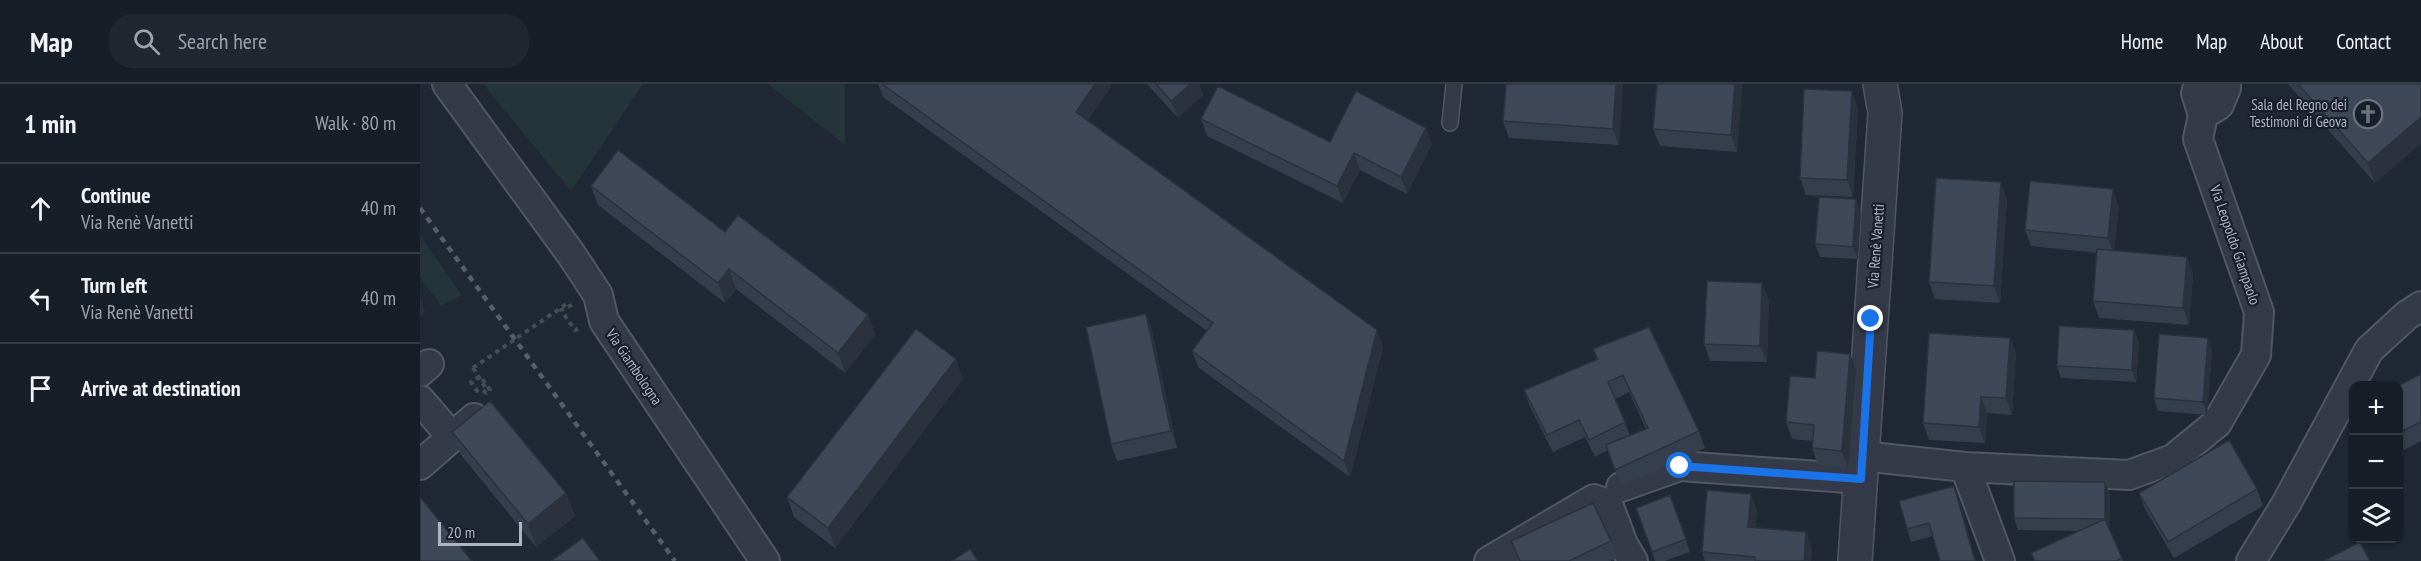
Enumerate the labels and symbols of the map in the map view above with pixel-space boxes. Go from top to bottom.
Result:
place label: Sala del Regno dei Testimoni di Geova [2249,95,2347,131]
church icon: Sala del Regno dei Testimoni di Geova [2352,98,2384,130]
street label: Via Leopoldo Giampaolo [2206,181,2265,307]
street label: Via Renè Vanetti [1863,203,1888,290]
route end [1857,305,1883,331]
street label: Via Giambologna [601,324,667,408]
route start [1666,452,1692,478]
scale bar [438,519,522,546]

